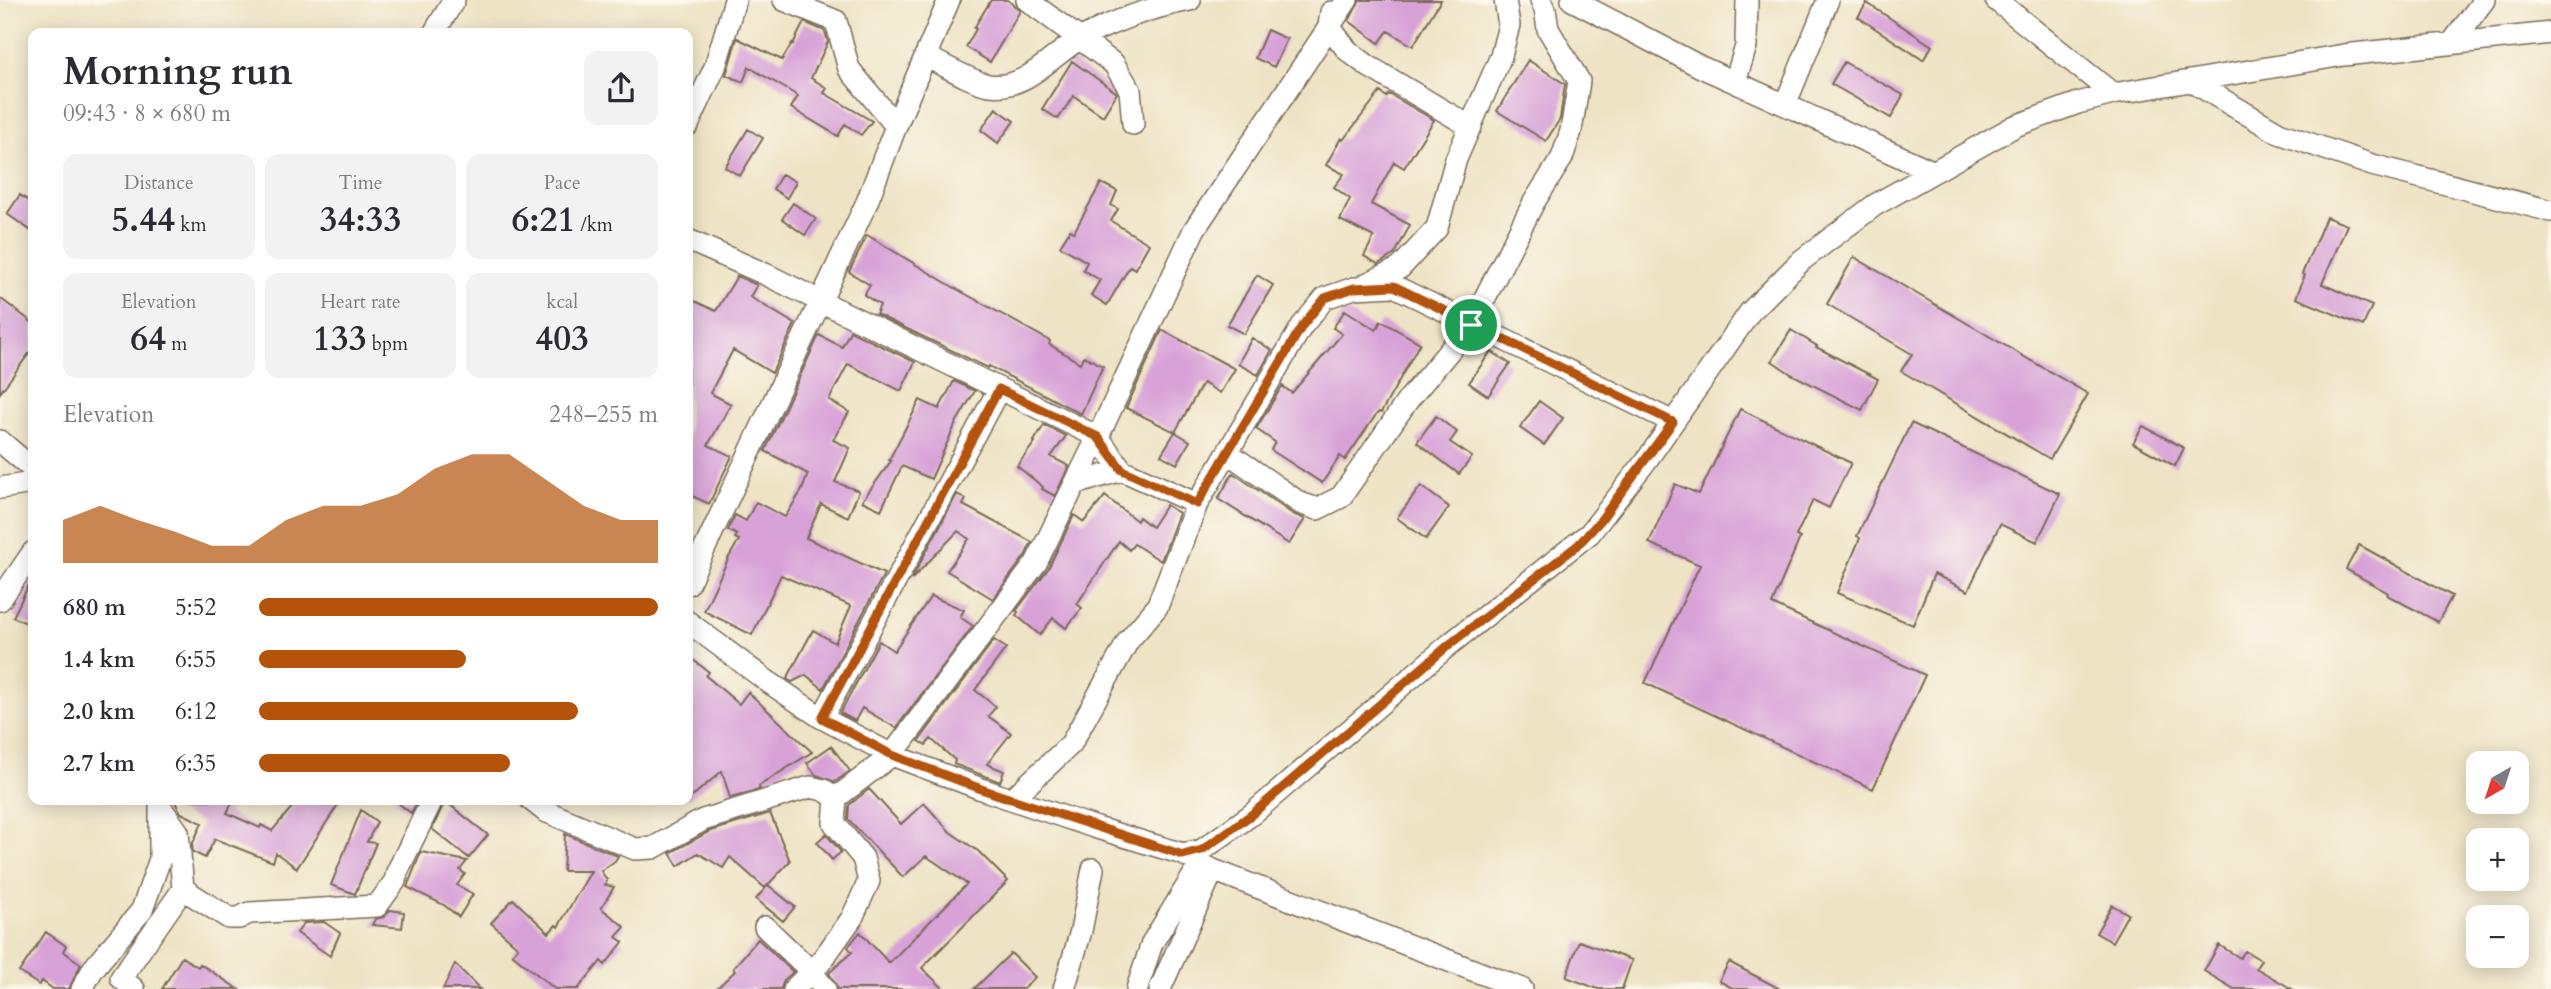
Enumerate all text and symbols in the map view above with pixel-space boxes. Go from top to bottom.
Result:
text: Morning run [63,46,293,98]
button: share [584,51,658,125]
text: 09:43 · 8 × 680 m [63,98,231,129]
text: Distance [124,170,194,196]
text: Time [339,170,382,196]
text: Pace [544,170,581,196]
text: 5.44 [111,196,175,244]
text: 34:33 [320,196,401,244]
text: 6:21 [511,196,575,244]
text: km [175,212,206,238]
text: /km [575,212,613,238]
text: Elevation [121,289,197,315]
text: Heart rate [320,289,401,315]
text: kcal [546,289,578,315]
pin [1441,295,1501,355]
icon: arrive [1452,306,1490,344]
text: 64 [130,315,166,363]
text: 133 [313,315,367,363]
text: 403 [535,315,589,363]
text: m [166,331,187,357]
text: bpm [367,331,408,357]
text: Elevation [63,399,154,430]
text: 248–255 m [549,399,658,430]
text: 680 m [63,592,126,623]
text: 5:52 [175,592,216,623]
text: 1.4 km [63,644,135,675]
text: 6:55 [175,644,216,675]
text: 2.0 km [63,696,135,727]
text: 6:12 [175,696,216,727]
text: 2.7 km [63,748,135,779]
text: 6:35 [175,748,216,779]
north arrow [2466,751,2529,814]
map controls [2466,751,2529,968]
button: + [2466,828,2529,891]
button: − [2466,905,2529,968]

